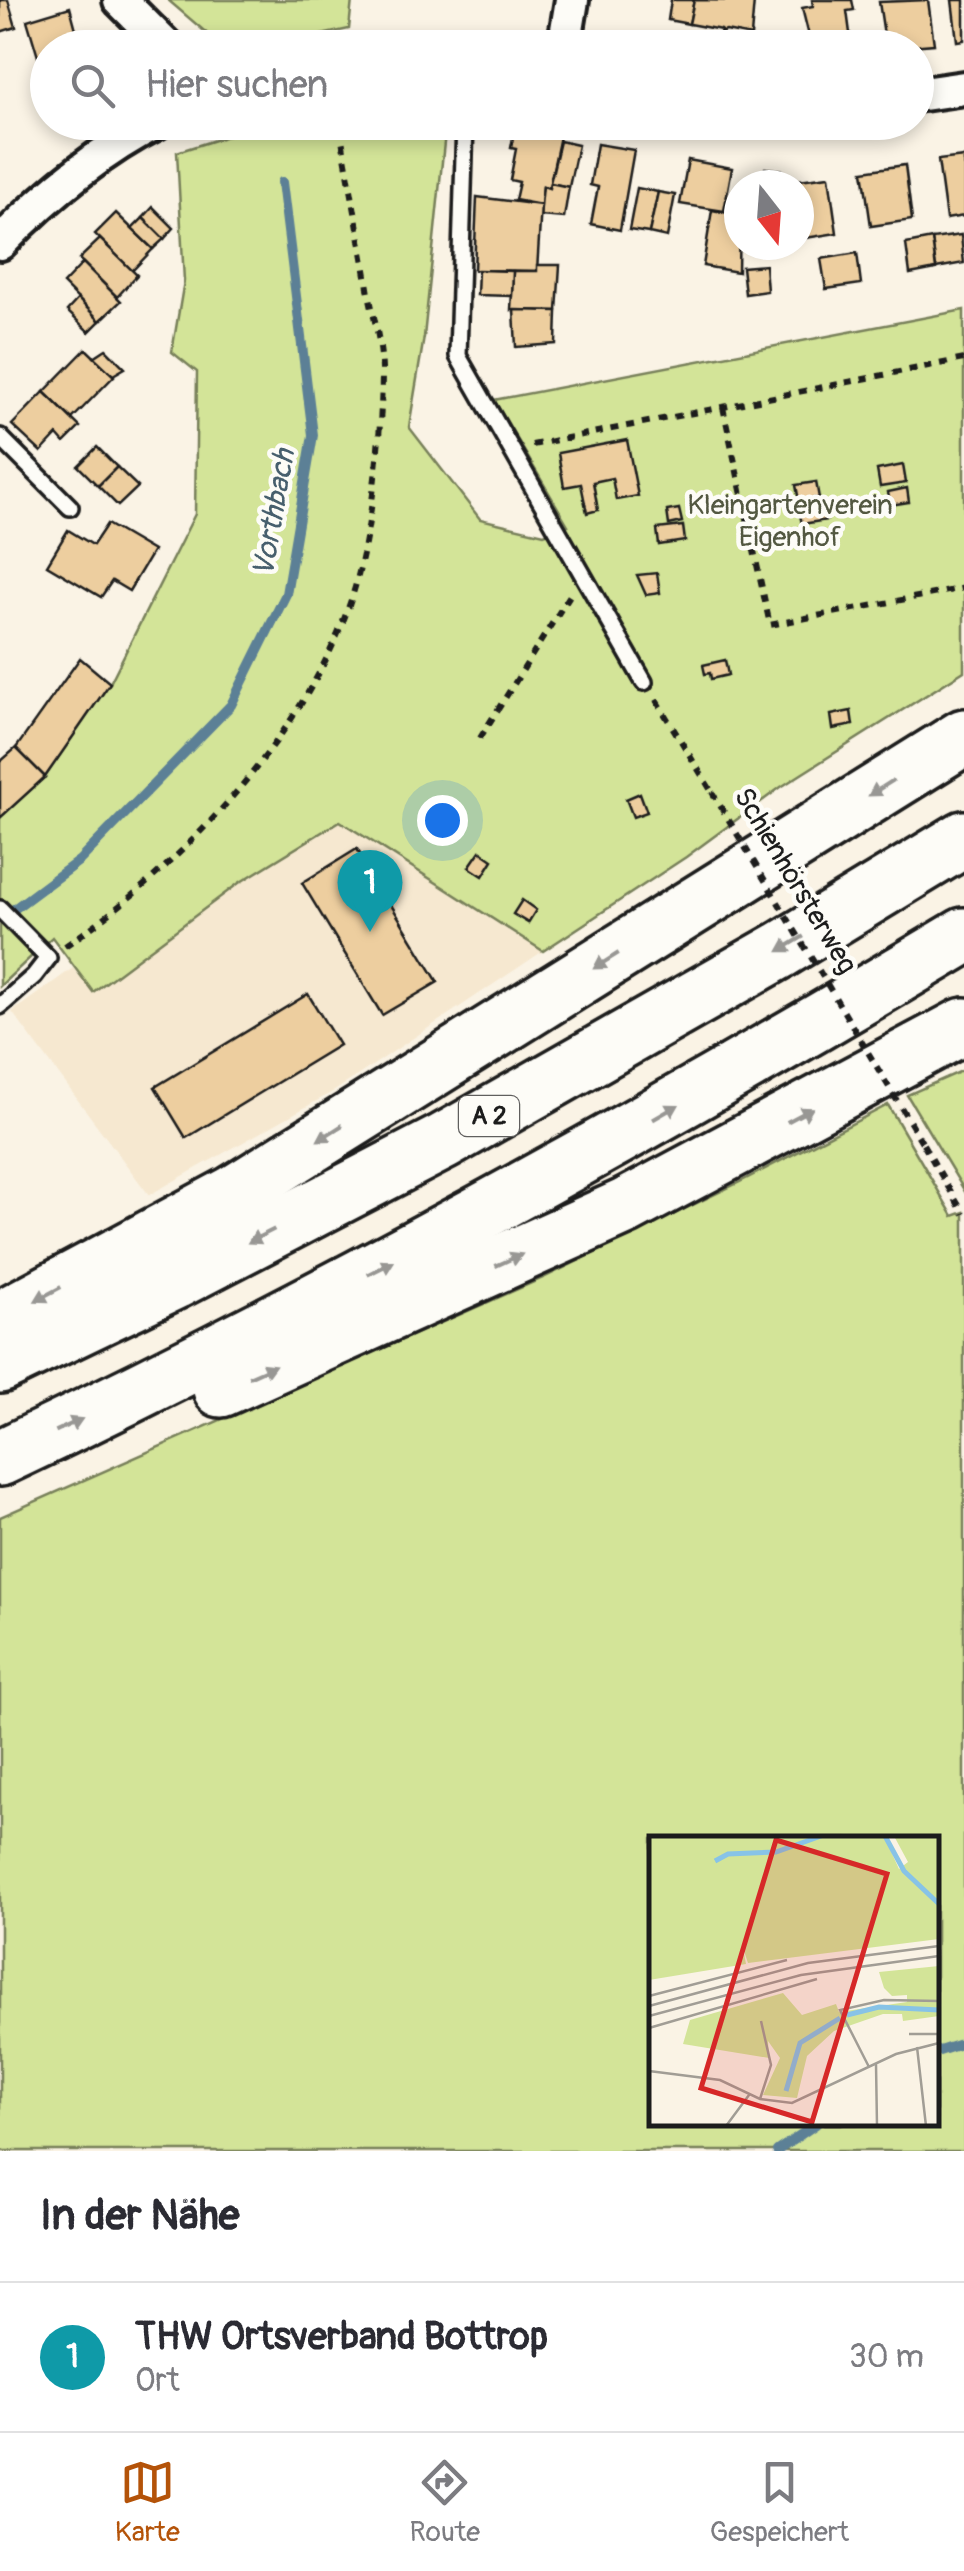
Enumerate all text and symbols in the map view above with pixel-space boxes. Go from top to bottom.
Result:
search box [30,30,934,140]
icon: search [65,58,120,113]
text: Hier suchen [145,61,328,109]
north arrow [724,170,814,260]
water label: Vorthbach [245,444,304,580]
park label: Kleingartenverein Eigenhof [687,488,893,555]
one-way arrow [867,779,895,797]
street label: Schienhörsterweg [726,782,864,980]
your location [417,795,468,846]
pin: 1 [338,850,402,932]
one-way arrow [777,935,805,952]
one-way arrow [592,951,620,969]
road number: A 2 [459,1096,519,1136]
one-way arrow [652,1103,680,1121]
one-way arrow [785,1107,814,1124]
one-way arrow [316,1124,344,1141]
one-way arrow [247,1227,276,1244]
one-way arrow [494,1252,524,1268]
one-way arrow [367,1260,396,1277]
one-way arrow [33,1285,62,1302]
one-way arrow [247,1363,277,1379]
one-way arrow [55,1417,84,1434]
inset map [649,1836,939,2126]
text: In der Nähe [40,2190,239,2242]
text: THW Ortsverband Bottrop [135,2313,548,2361]
text: 1 [66,2337,79,2377]
text: 30 m [849,2337,924,2377]
text: Ort [135,2361,180,2401]
tab: Karte [115,2455,180,2550]
tab: Route [410,2455,480,2550]
tab: Gespeichert [710,2455,849,2550]

